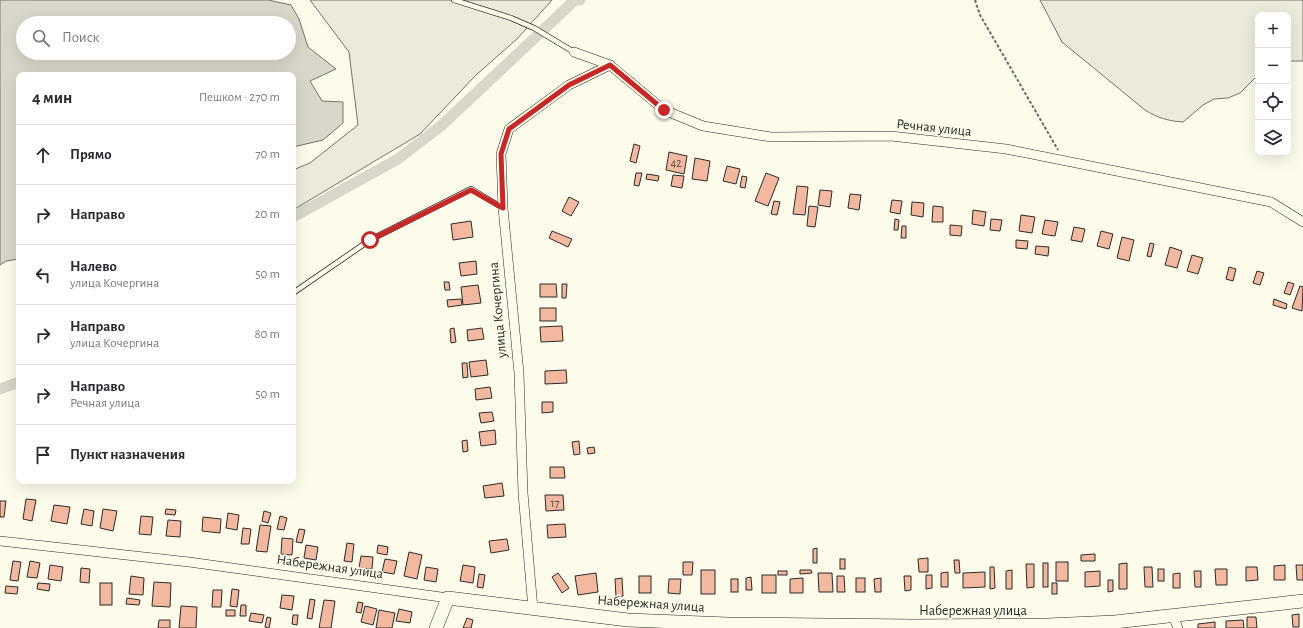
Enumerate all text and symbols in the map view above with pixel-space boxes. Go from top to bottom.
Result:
map controls [1255,12,1291,156]
button: + [1255,12,1291,48]
search box [16,16,296,60]
icon: search [30,27,52,49]
text: Поиск [62,30,100,45]
button: − [1255,48,1291,84]
button: locate [1255,84,1291,120]
text: 4 мин [32,89,72,106]
text: Пешком · 270 m [199,91,280,104]
route end [655,101,673,119]
street label: Речная улица [896,117,973,139]
button: layers [1255,120,1291,156]
icon: ahead [32,144,54,166]
text: Прямо [70,147,112,162]
text: 70 m [255,148,280,161]
house number: 42 [670,157,682,169]
icon: right [32,204,54,226]
text: Направо [70,207,125,222]
text: 20 m [255,208,280,221]
route start [361,231,379,249]
text: Налево [70,259,117,274]
street label: улица Кочергина [487,261,509,359]
icon: left [32,264,54,286]
text: 50 m [255,268,280,281]
text: улица Кочергина [70,277,159,290]
text: Направо [70,319,125,334]
icon: right [32,324,54,346]
text: 80 m [254,328,280,341]
text: улица Кочергина [70,337,159,350]
text: Направо [70,379,125,394]
icon: right [32,384,54,406]
text: 50 m [255,388,280,401]
text: Речная улица [70,397,140,410]
icon: arrive [32,444,54,466]
text: Пункт назначения [70,447,185,462]
house number: 17 [550,497,560,509]
street label: Набережная улица [276,553,385,582]
street label: Набережная улица [597,593,706,615]
street label: Набережная улица [919,604,1027,618]

